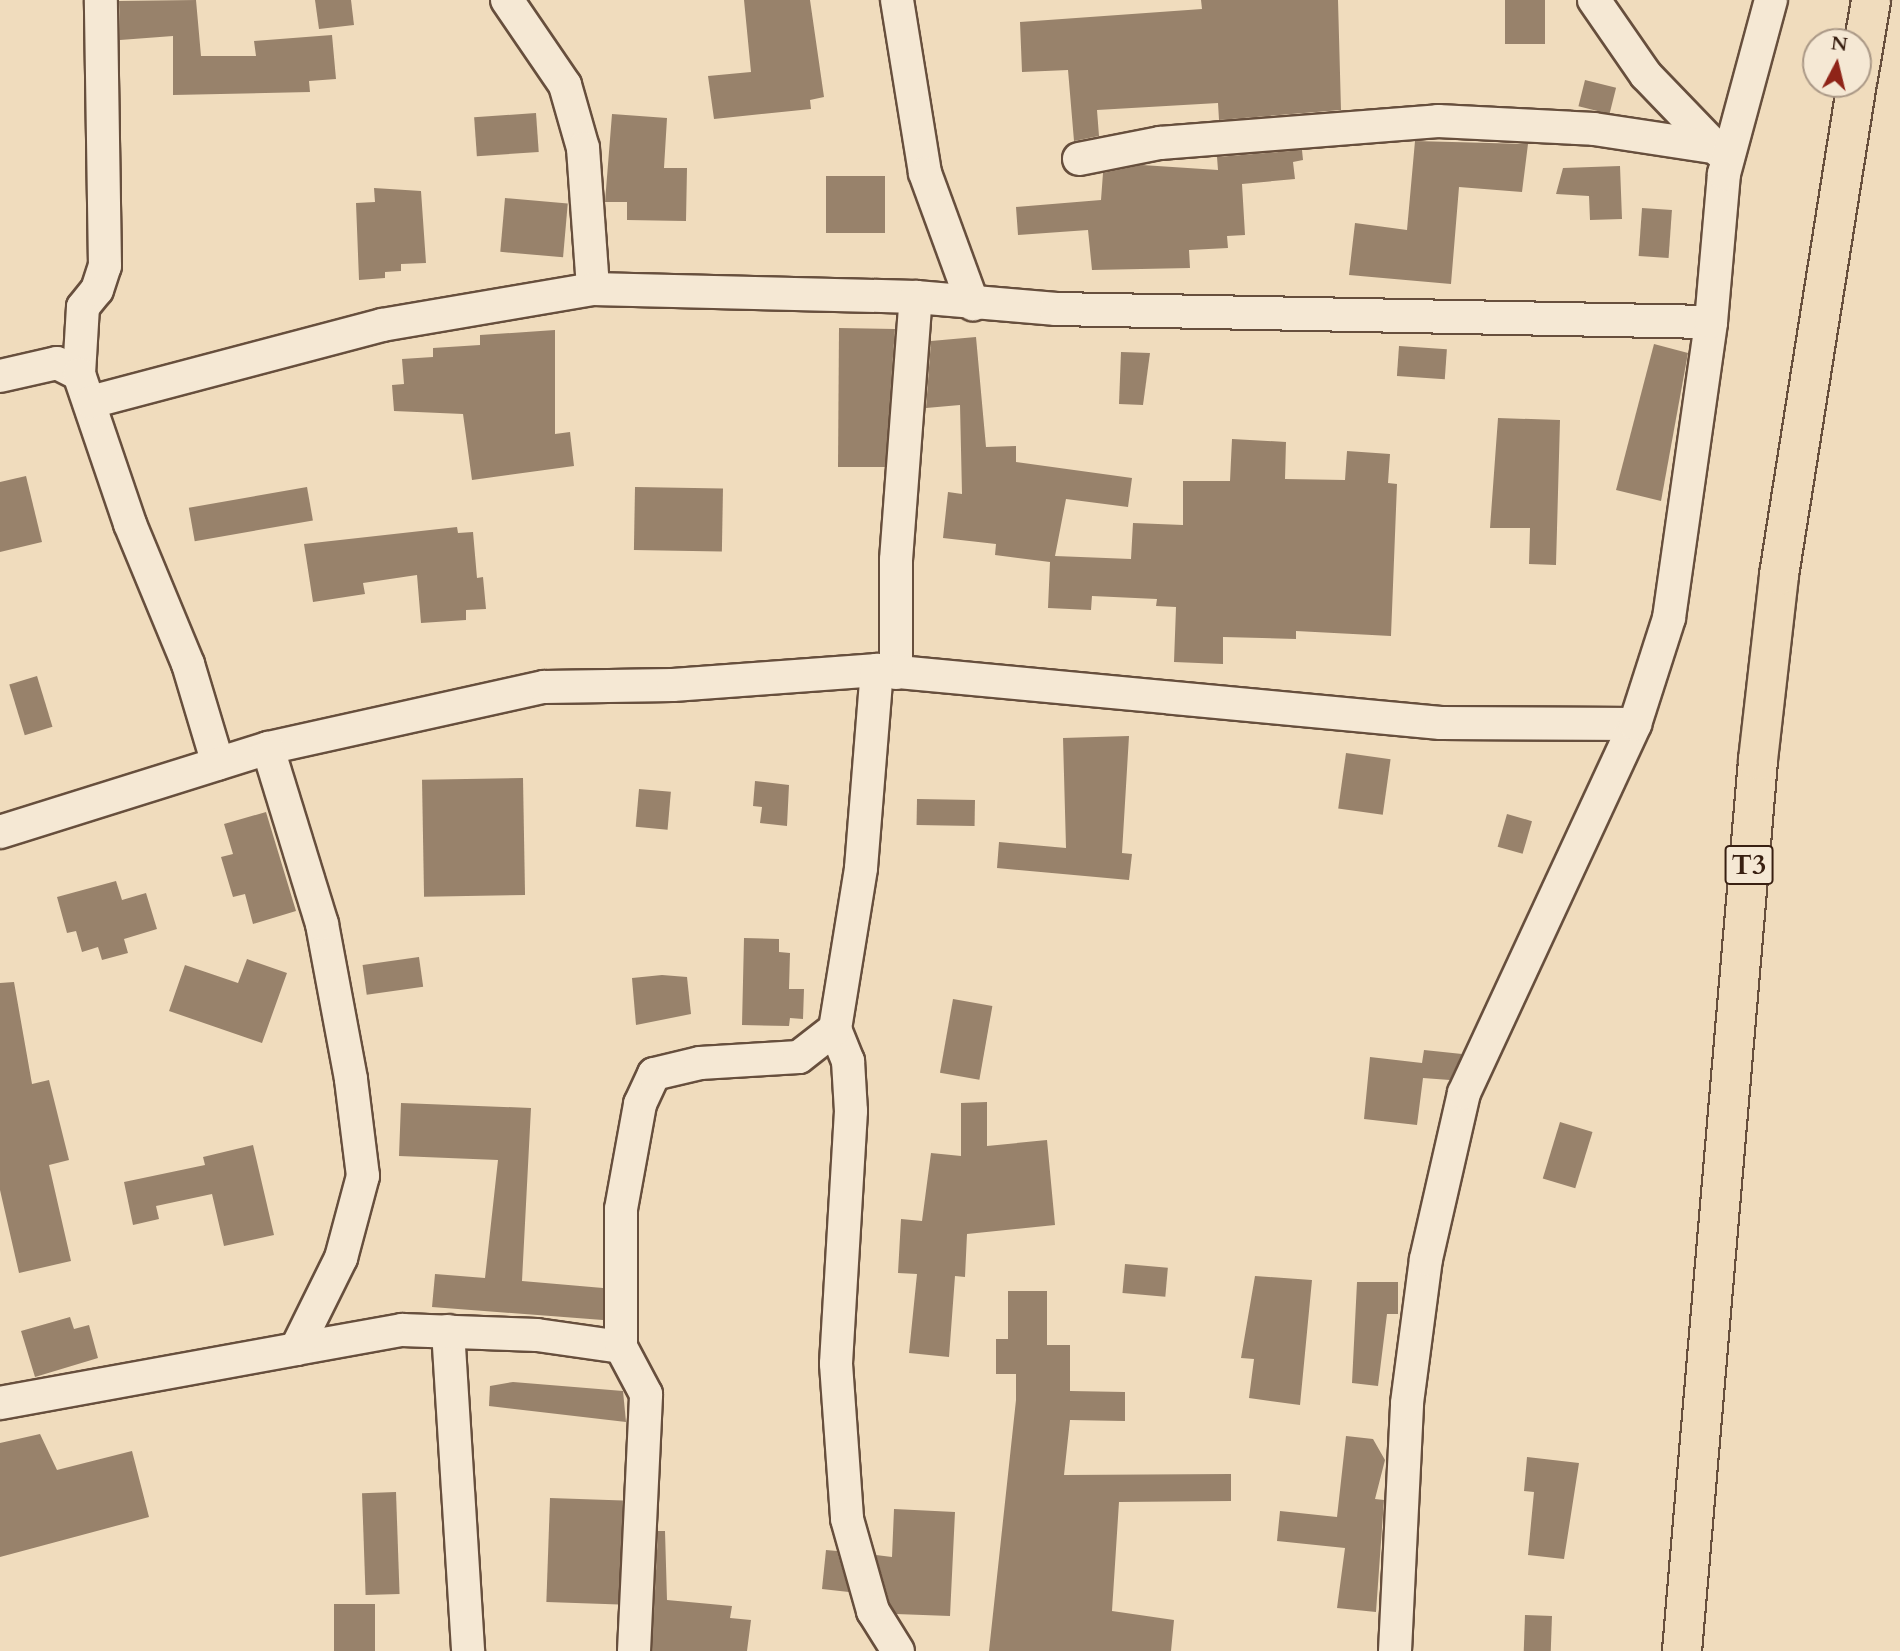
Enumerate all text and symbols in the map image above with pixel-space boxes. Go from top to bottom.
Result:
north arrow [1802,28,1872,98]
text: N [1830,30,1849,58]
road number: T3 [1724,840,1774,890]

